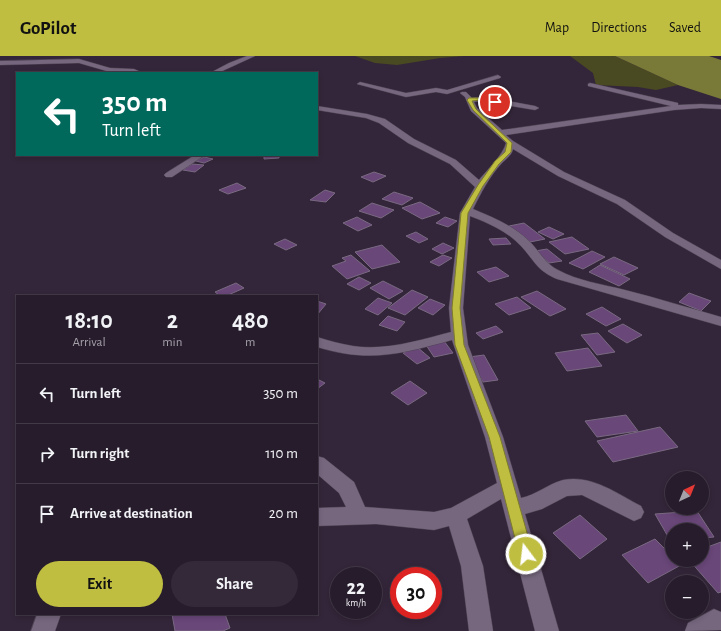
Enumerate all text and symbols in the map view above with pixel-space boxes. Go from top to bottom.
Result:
text: GoPilot [20,19,76,38]
text: Map [545,21,569,35]
text: Directions [591,21,647,35]
text: Saved [669,21,701,35]
pin [478,85,512,119]
icon: left [36,88,88,140]
text: 350 m [102,89,168,117]
icon: arrive [484,91,506,113]
text: Turn left [102,122,161,140]
text: 18:10 [66,309,113,333]
text: 2 [167,309,178,333]
text: 480 [232,309,268,333]
text: Arrival [72,336,106,349]
text: min [162,336,182,349]
text: m [245,336,255,349]
icon: left [36,383,58,405]
text: Turn left [70,386,121,401]
text: 350 m [263,386,298,401]
icon: right [36,443,58,465]
text: Turn right [70,446,129,461]
text: 110 m [265,446,298,461]
north arrow [665,471,709,515]
map controls [665,471,709,619]
icon: arrive [36,503,58,525]
text: Arrive at destination [70,506,193,521]
text: 20 m [269,506,298,521]
button: + [665,523,709,567]
position arrow [505,533,547,575]
button: Exit [36,561,163,607]
button: Share [171,561,298,607]
speed limit sign: 30 [390,567,442,619]
button: − [665,575,709,619]
text: 22 [347,578,365,598]
text: km/h [346,598,366,608]

